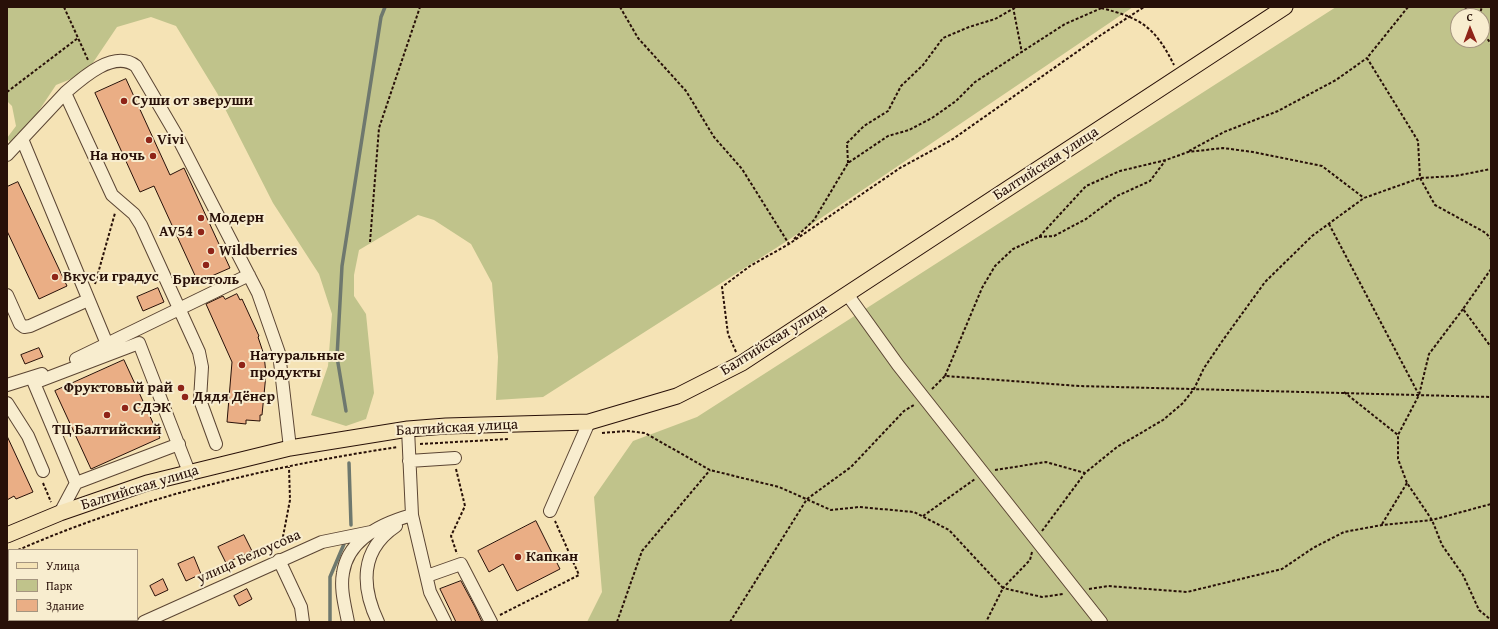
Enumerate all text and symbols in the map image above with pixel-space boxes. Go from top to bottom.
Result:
north arrow [1450,8,1490,48]
text: С [1467,9,1473,25]
place label: Суши от зверуши [132,92,253,110]
marker: Суши от зверуши [119,96,129,106]
street label: Балтийская улица [990,123,1102,205]
place label: Vivi [157,131,184,149]
marker: Vivi [144,135,154,145]
place label: На ночь [90,147,145,165]
marker: На ночь [148,151,158,161]
place label: Модерн [209,209,264,227]
marker: Модерн [196,213,206,223]
place label: AV54 [159,223,193,241]
marker: AV54 [196,227,206,237]
place label: Wildberries [219,242,297,260]
marker: Wildberries [206,246,216,256]
marker: Бристоль [201,260,211,270]
place label: Вкус и градус [63,268,159,286]
place label: Бристоль [173,271,239,289]
marker: Вкус и градус [50,272,60,282]
street label: Балтийская улица [717,300,831,380]
place label: Натуральные продукты [250,347,345,382]
marker: Натуральные продукты [237,360,247,370]
place label: Фруктовый рай [64,379,173,397]
marker: Фруктовый рай [176,383,186,393]
place label: Дядя Дёнер [193,388,275,406]
marker: Дядя Дёнер [180,392,190,402]
place label: СДЭК [133,399,171,417]
marker: СДЭК [120,403,130,413]
marker: ТЦ Балтийский [102,410,112,420]
street label: Балтийская улица [396,416,518,440]
place label: ТЦ Балтийский [52,421,162,439]
street label: Балтийская улица [79,462,201,514]
street label: улица Белоусова [194,526,304,588]
place label: Капкан [526,548,578,566]
legend [8,549,138,621]
marker: Капкан [513,552,523,562]
text: Улица [46,557,80,574]
text: Парк [46,577,72,594]
text: Здание [46,597,84,614]

